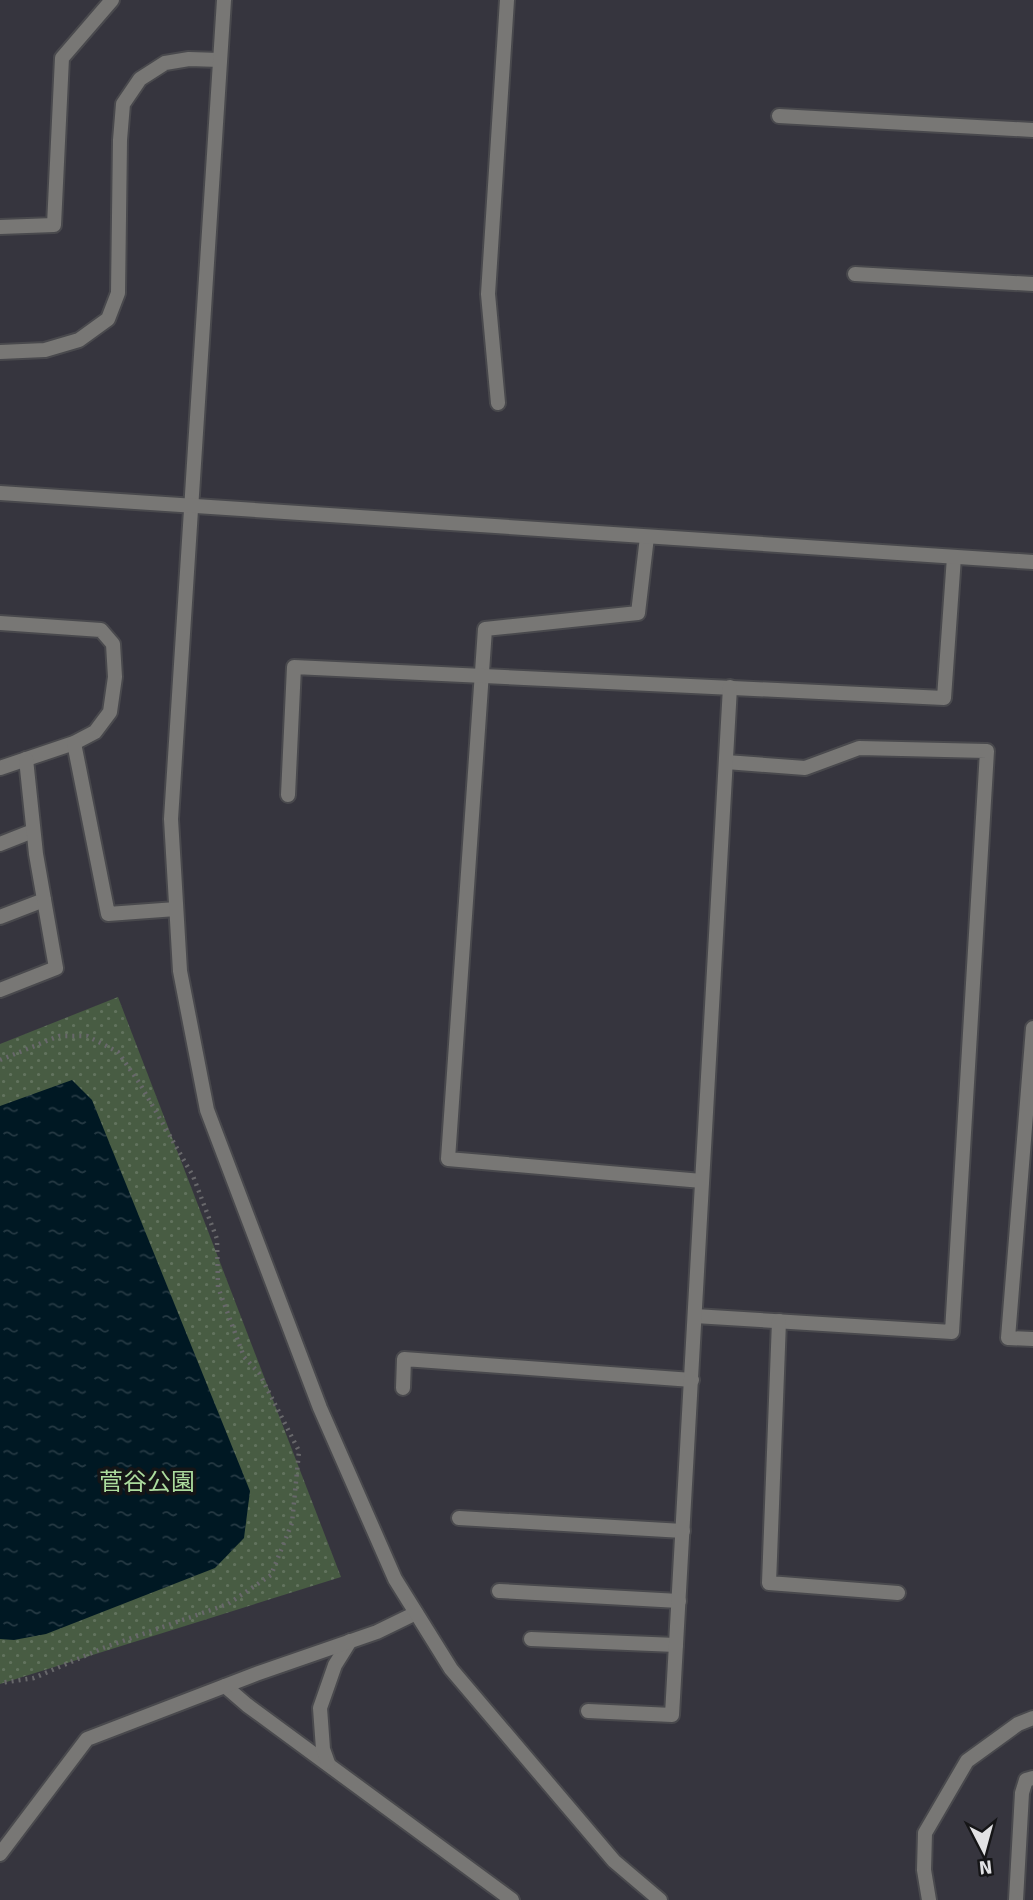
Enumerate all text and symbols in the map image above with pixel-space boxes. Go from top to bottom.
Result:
park label: 菅谷公園 [99,1467,195,1497]
north arrow [949,1816,1019,1886]
text: N [978,1854,993,1880]

